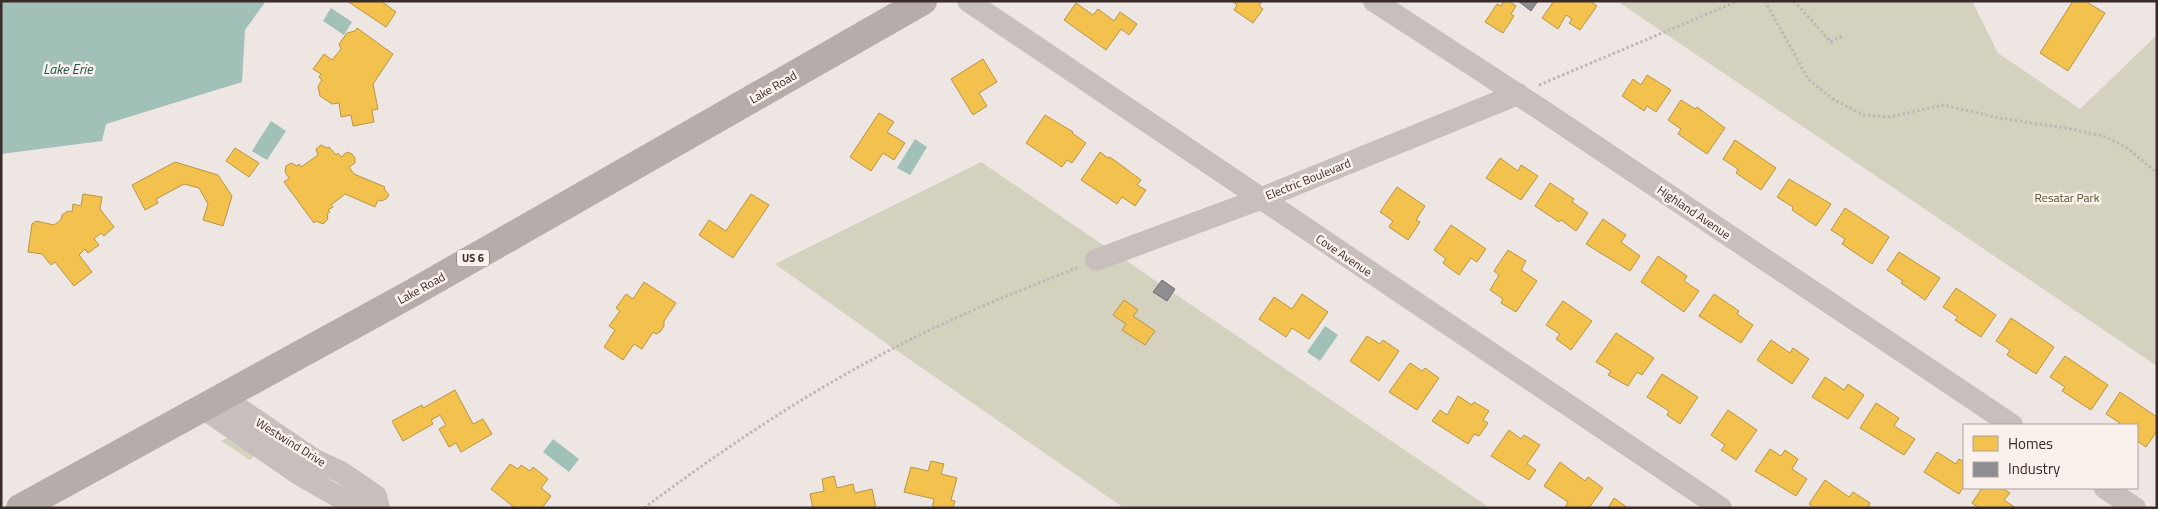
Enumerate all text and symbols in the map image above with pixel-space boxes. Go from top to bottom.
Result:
water label: Lake Erie [43,58,94,79]
street label: Lake Road [746,66,800,108]
street label: Electric Boulevard [1263,153,1353,205]
street label: Highland Avenue [1653,180,1735,244]
park label: Resatar Park [2035,188,2100,207]
street label: Cove Avenue [1312,229,1376,281]
road number: US 6 [457,250,489,266]
street label: Lake Road [394,267,448,309]
street label: Westwind Drive [252,413,330,471]
legend [1963,424,2138,489]
text: Homes [2008,432,2053,455]
text: Industry [2008,457,2060,480]

